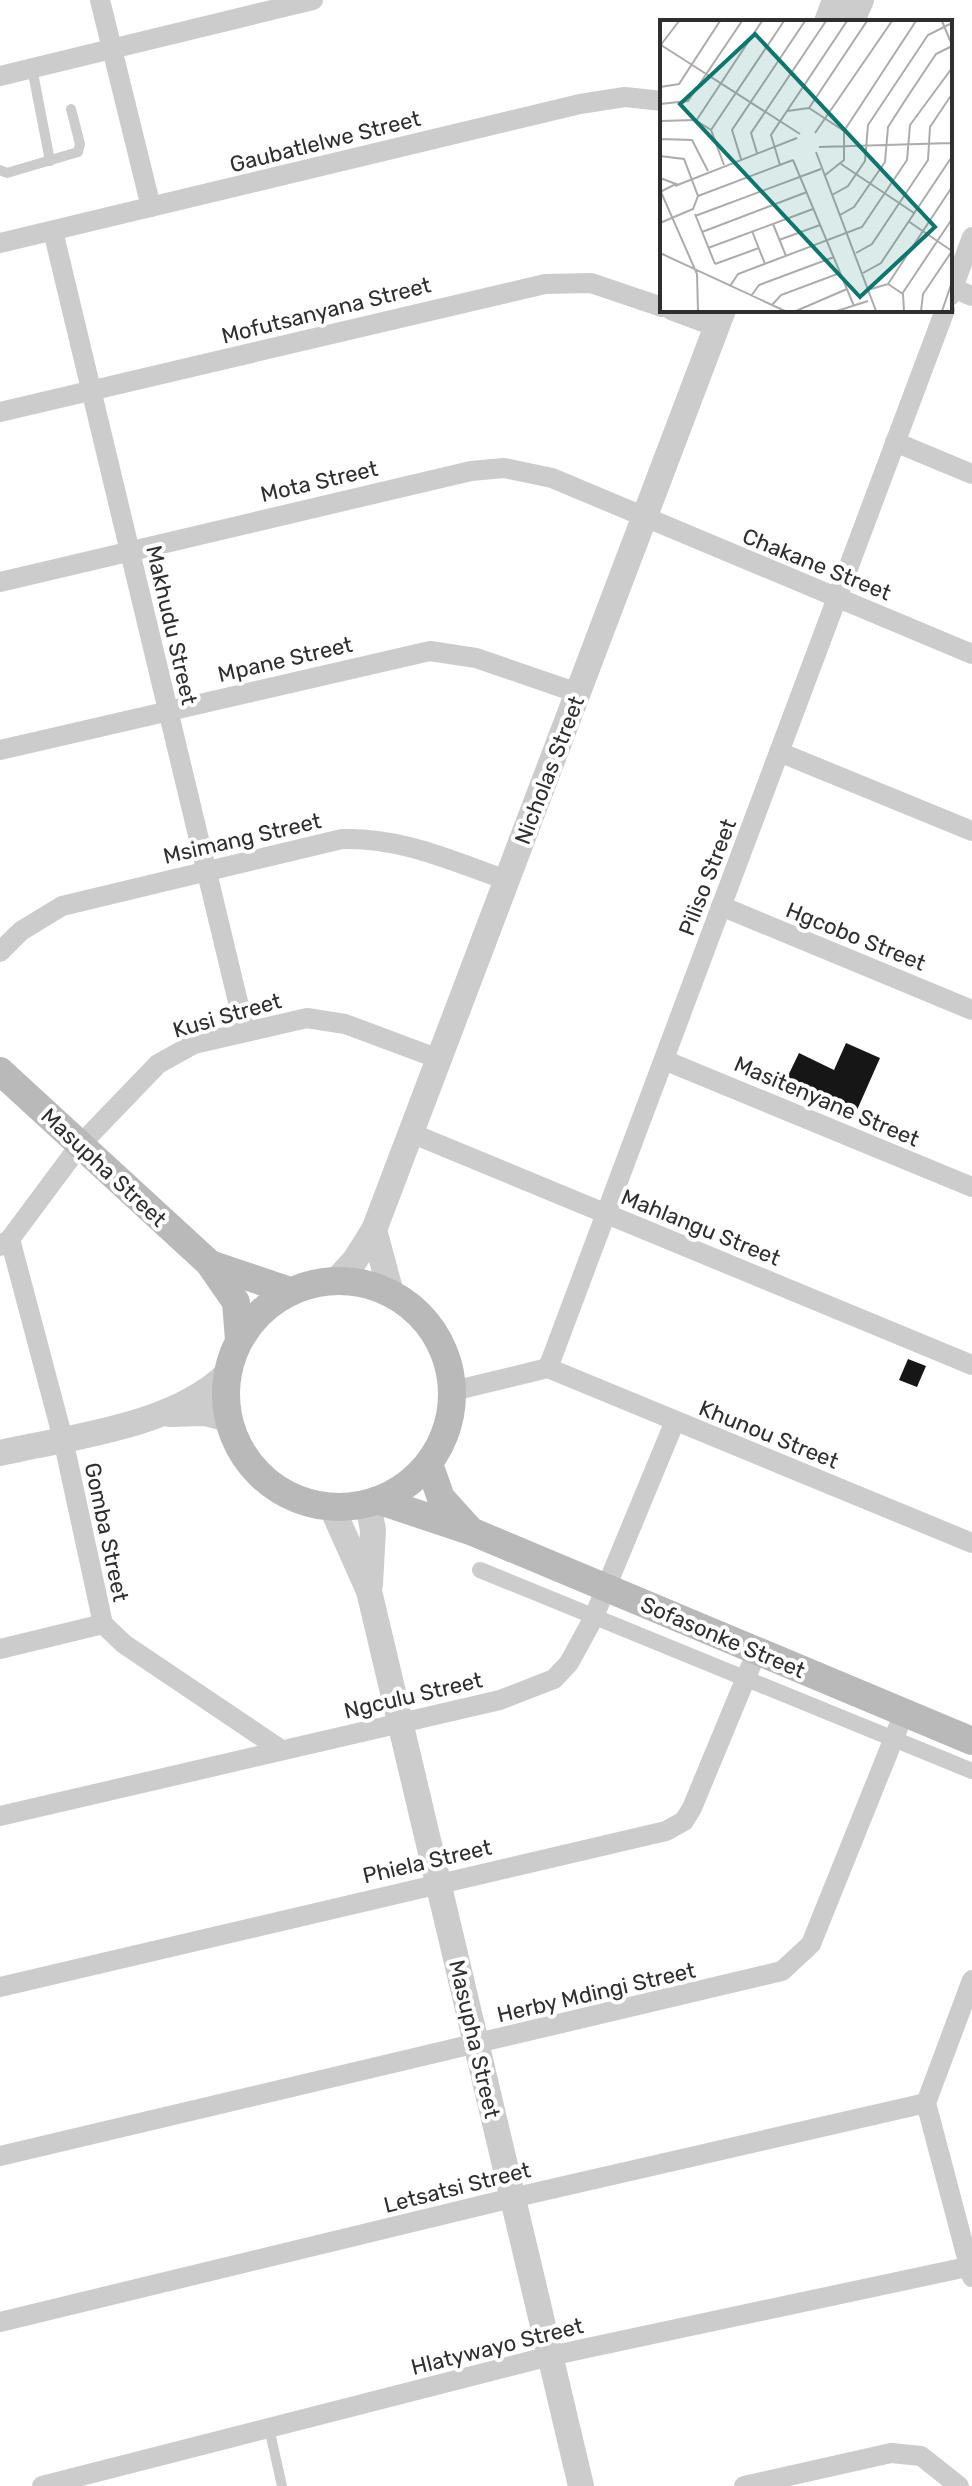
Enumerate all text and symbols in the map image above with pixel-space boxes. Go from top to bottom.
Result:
inset map [660,20,952,312]
street label: Gaubatlelwe Street [227,105,424,178]
street label: Mofutsanyana Street [219,271,434,350]
street label: Mota Street [258,455,381,508]
street label: Chakane Street [738,522,896,607]
street label: Makhudu Street [140,543,203,708]
street label: Mpane Street [215,631,355,688]
street label: Nicholas Street [509,692,590,848]
street label: Msimang Street [161,807,324,870]
street label: Piliso Street [673,815,742,939]
street label: Hgcobo Street [782,896,930,977]
street label: Kusi Street [170,987,285,1044]
street label: Masitenyane Street [730,1050,924,1153]
street label: Masupha Street [35,1102,172,1233]
street label: Mahlangu Street [617,1183,785,1272]
street label: Khunou Street [695,1394,843,1475]
street label: Gomba Street [79,1460,134,1604]
street label: Sofasonke Street [637,1591,809,1684]
street label: Ngculu Street [341,1666,485,1725]
street label: Phiela Street [360,1833,495,1889]
street label: Herby Mdingi Street [494,1956,698,2028]
street label: Masupha Street [443,1957,506,2121]
street label: Letsatsi Street [381,2156,534,2219]
street label: Hlatywayo Street [408,2312,586,2381]

